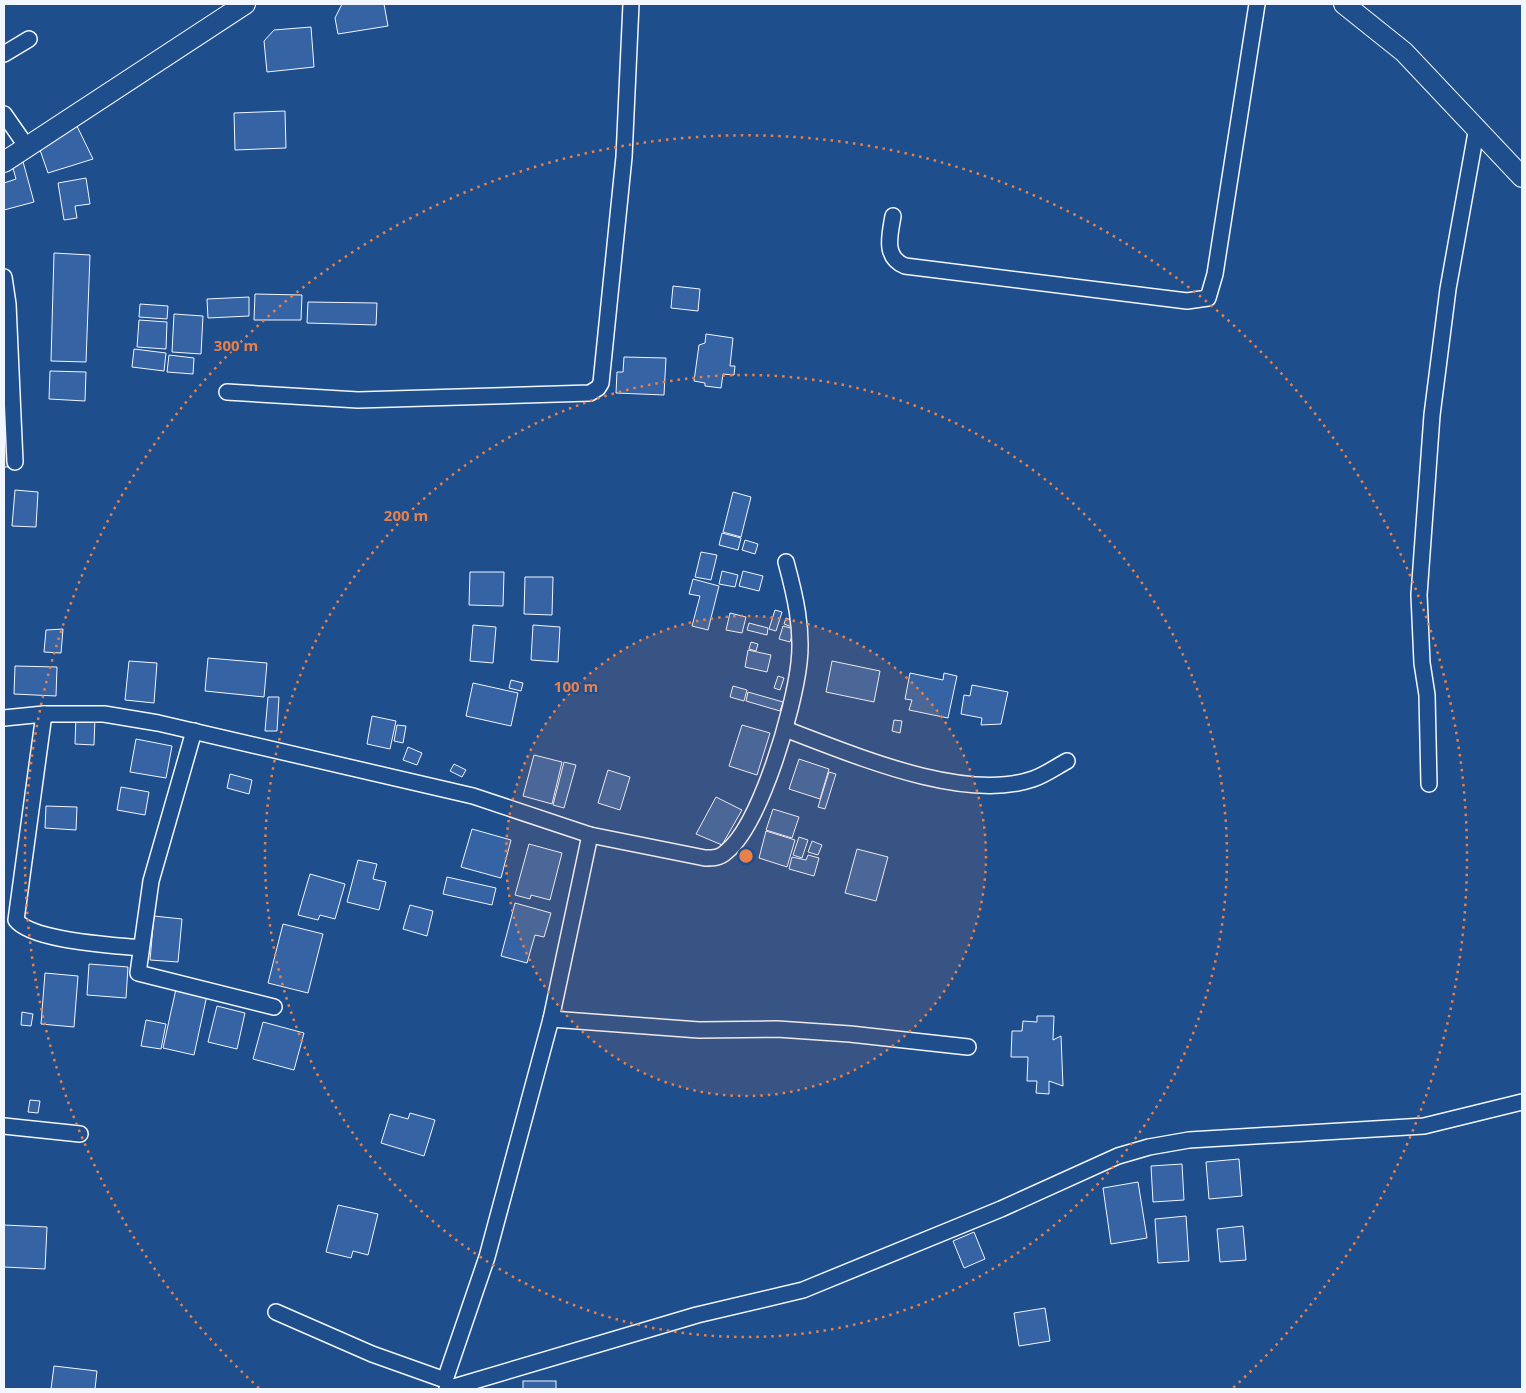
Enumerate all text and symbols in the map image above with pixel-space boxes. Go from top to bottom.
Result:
text: 300 m [214,335,258,355]
text: 200 m [384,505,428,525]
text: 100 m [554,676,598,696]
centre of rings [737,847,755,865]

